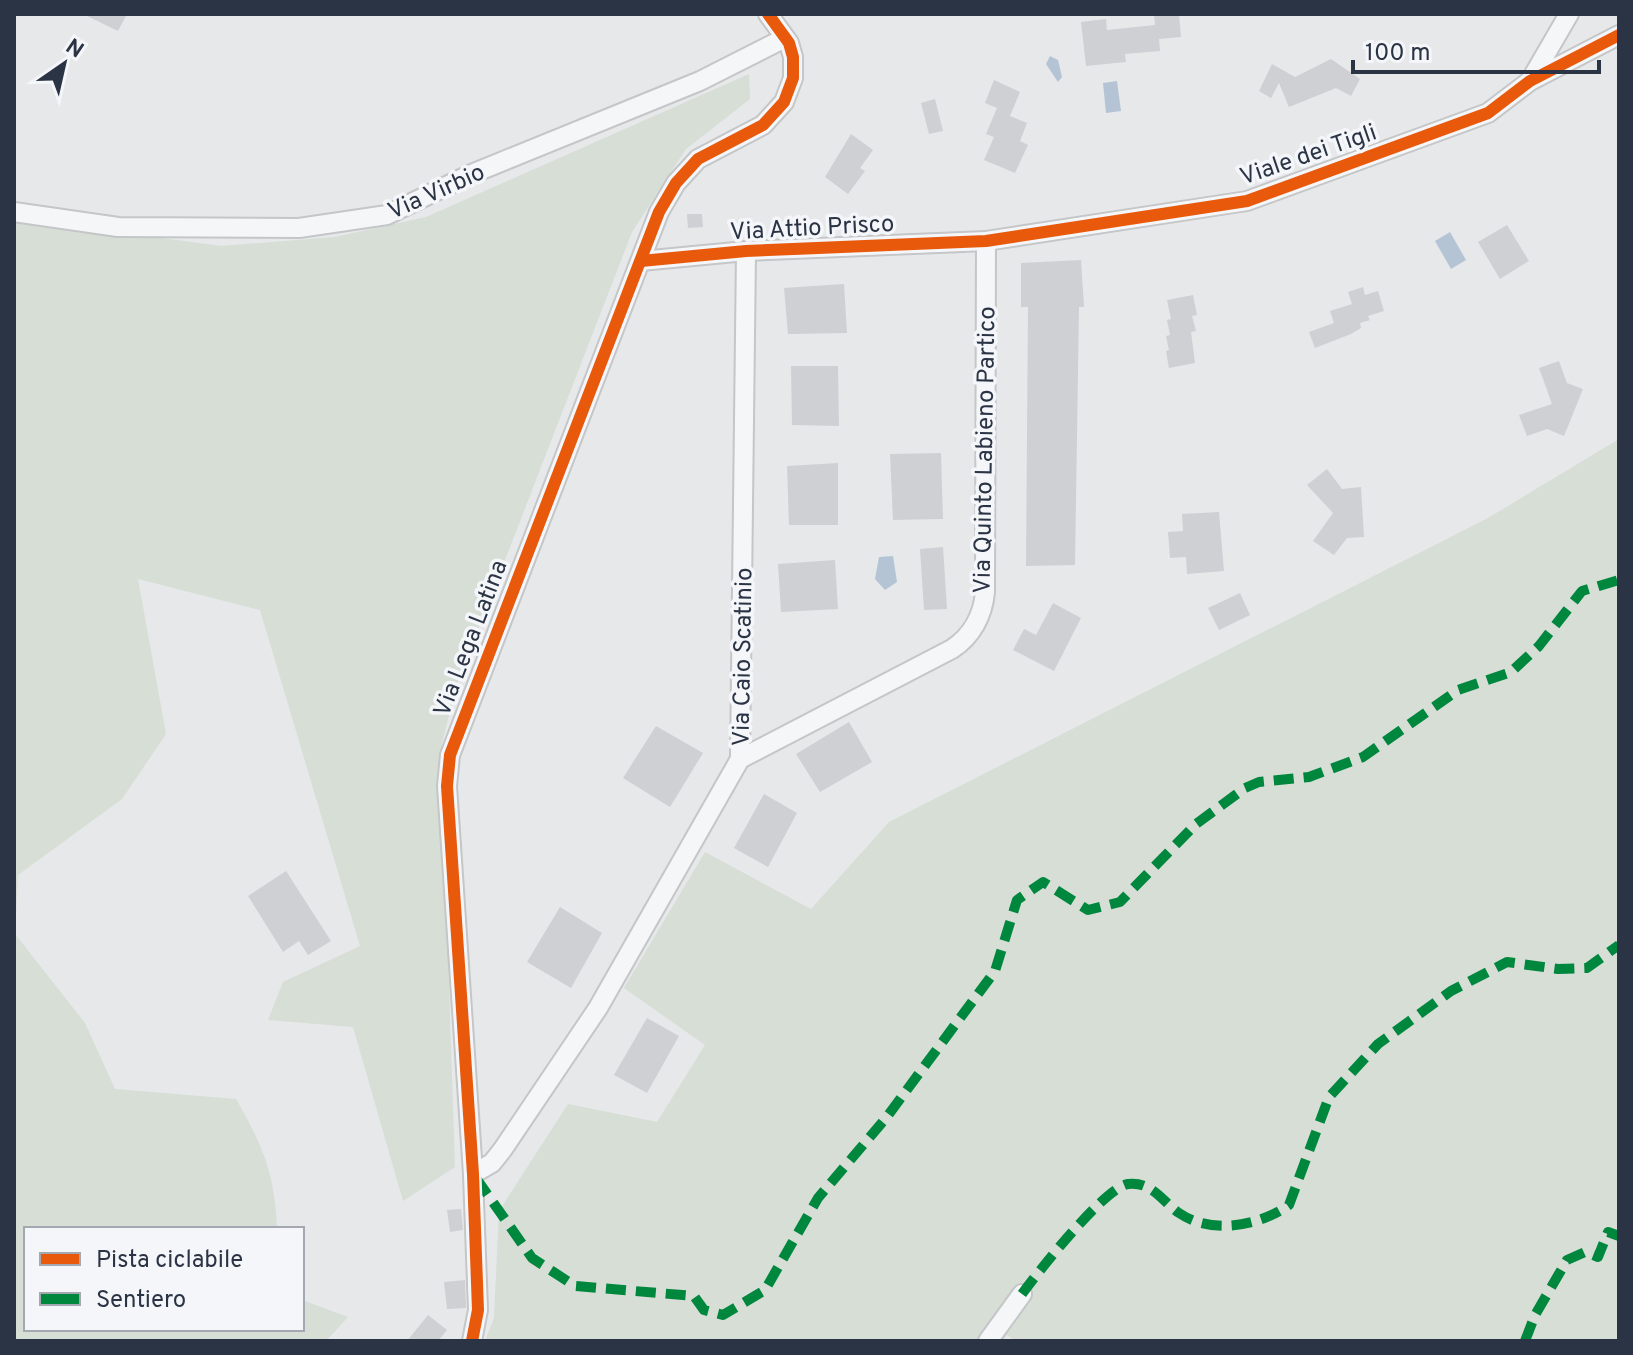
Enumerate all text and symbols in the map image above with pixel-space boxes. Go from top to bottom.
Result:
north arrow [24,24,104,104]
scale bar [1353,24,1599,74]
text: N [60,34,88,65]
text: 100 m [1365,39,1431,69]
street label: Viale dei Tigli [1236,119,1381,193]
street label: Via Virbio [384,158,490,227]
street label: Via Attio Prisco [729,210,895,248]
street label: Via Quinto Labieno Partico [968,306,1004,594]
street label: Via Lega Latina [428,556,515,721]
street label: Via Caio Scatinio [727,567,761,747]
legend [24,1227,304,1331]
text: Pista ciclabile [96,1246,243,1276]
text: Sentiero [96,1286,186,1316]

